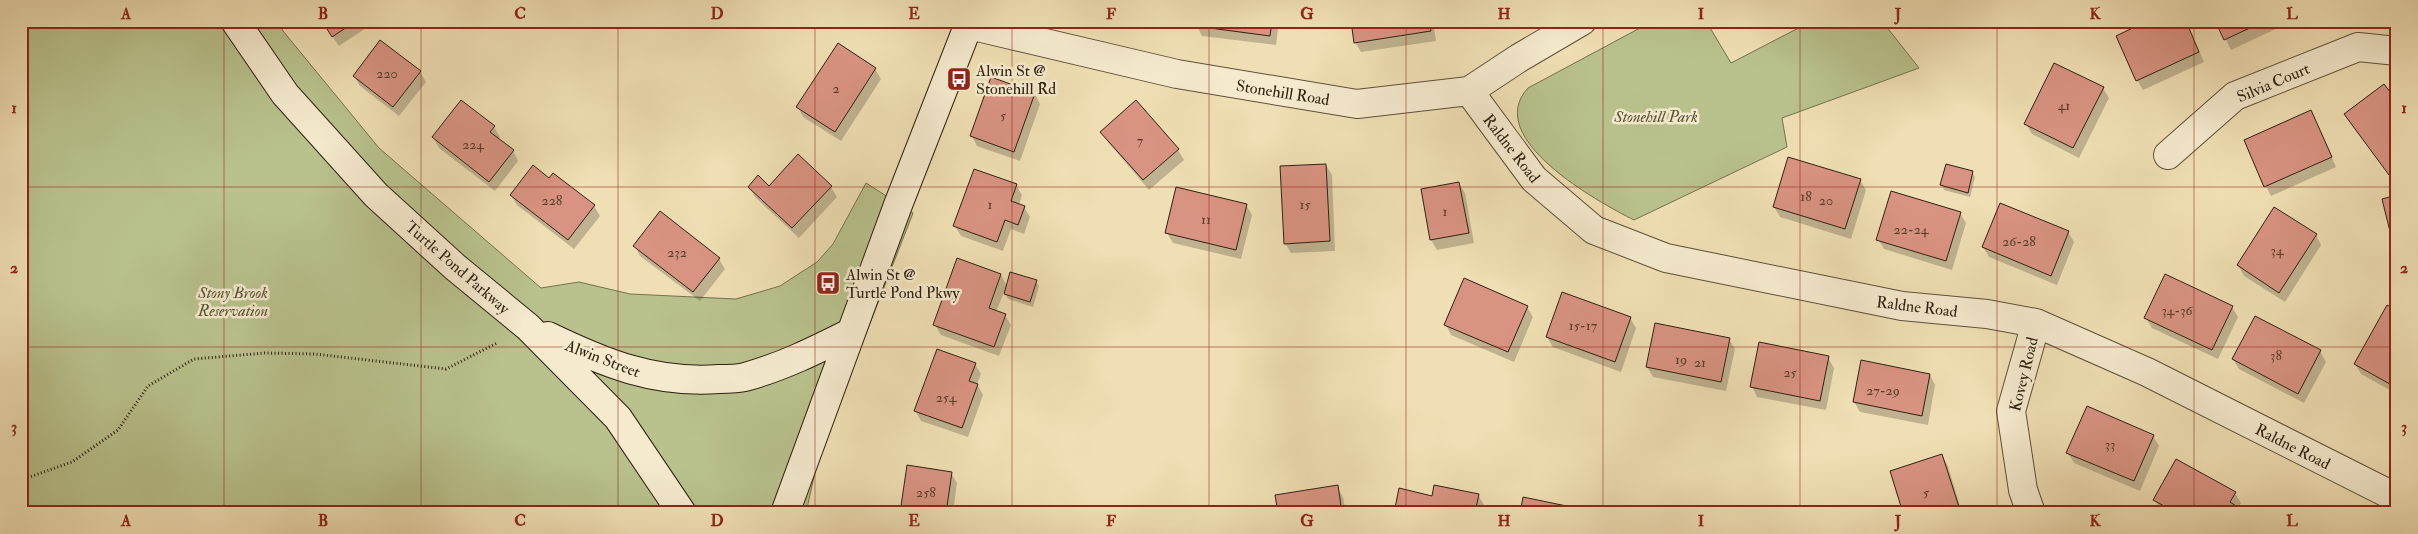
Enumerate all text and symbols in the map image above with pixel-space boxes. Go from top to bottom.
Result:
text: A [120,4,132,24]
text: B [318,4,328,24]
text: C [514,4,526,24]
text: D [710,4,724,24]
text: E [908,4,920,24]
text: F [1106,4,1116,24]
text: G [1300,4,1314,24]
text: H [1497,4,1511,24]
text: I [1698,4,1705,24]
text: J [1894,4,1902,25]
text: K [2089,4,2101,24]
text: L [2286,4,2298,24]
street label: Silvia Court [2234,59,2313,107]
place label: Alwin St @ Stonehill Rd [975,61,1056,99]
house number: 220 [376,65,398,82]
bus stop icon: Alwin St @ Stonehill Rd [946,66,972,92]
street label: Stonehill Road [1235,76,1331,110]
house number: 2 [832,80,840,97]
house number: 41 [2058,97,2070,114]
text: 1 [11,98,17,118]
text: 1 [2401,98,2407,118]
house number: 5 [1000,107,1007,124]
park label: Stonehill Park [1613,107,1698,127]
street label: Raldne Road [1478,110,1544,187]
house number: 7 [1137,132,1144,149]
house number: 224 [462,136,485,153]
house number: 18 [1800,188,1812,205]
house number: 228 [542,192,563,209]
house number: 20 [1819,192,1833,209]
house number: 1 [988,196,993,213]
house number: 15 [1299,196,1311,213]
house number: 1 [1443,203,1448,220]
house number: 11 [1201,211,1211,228]
street label: Turtle Pond Parkway [401,217,514,319]
house number: 22-24 [1894,221,1930,238]
house number: 26-28 [2002,233,2036,250]
house number: 34 [2271,242,2285,259]
house number: 232 [667,244,687,261]
text: 2 [10,258,18,278]
text: 2 [2400,258,2408,278]
place label: Alwin St @ Turtle Pond Pkwy [845,265,961,303]
bus stop icon: Alwin St @ Turtle Pond Pkwy [815,270,841,296]
park label: Stony Brook Reservation [197,283,268,321]
street label: Raldne Road [1875,292,1959,322]
house number: 34-36 [2161,302,2194,319]
house number: 15-17 [1569,317,1598,334]
street label: Alwin Street [562,335,643,382]
street label: Kovey Road [2005,335,2043,413]
house number: 38 [2270,347,2282,364]
house number: 19 [1675,351,1687,368]
house number: 21 [1694,354,1706,371]
house number: 25 [1783,364,1797,381]
house number: 27-29 [1866,382,1900,399]
house number: 254 [936,389,958,406]
text: 3 [11,417,17,437]
text: 3 [2401,417,2407,437]
street label: Raldne Road [2252,419,2334,474]
house number: 33 [2105,436,2115,453]
house number: 258 [916,484,936,501]
house number: 5 [1923,484,1930,501]
text: A [120,511,132,531]
text: B [318,511,328,531]
text: C [514,511,526,531]
text: D [710,511,724,531]
text: E [908,511,920,531]
text: F [1106,511,1116,531]
text: G [1300,511,1314,531]
text: H [1497,511,1511,531]
text: I [1698,511,1705,531]
text: J [1894,511,1902,532]
text: K [2089,511,2101,531]
text: L [2286,511,2298,531]

